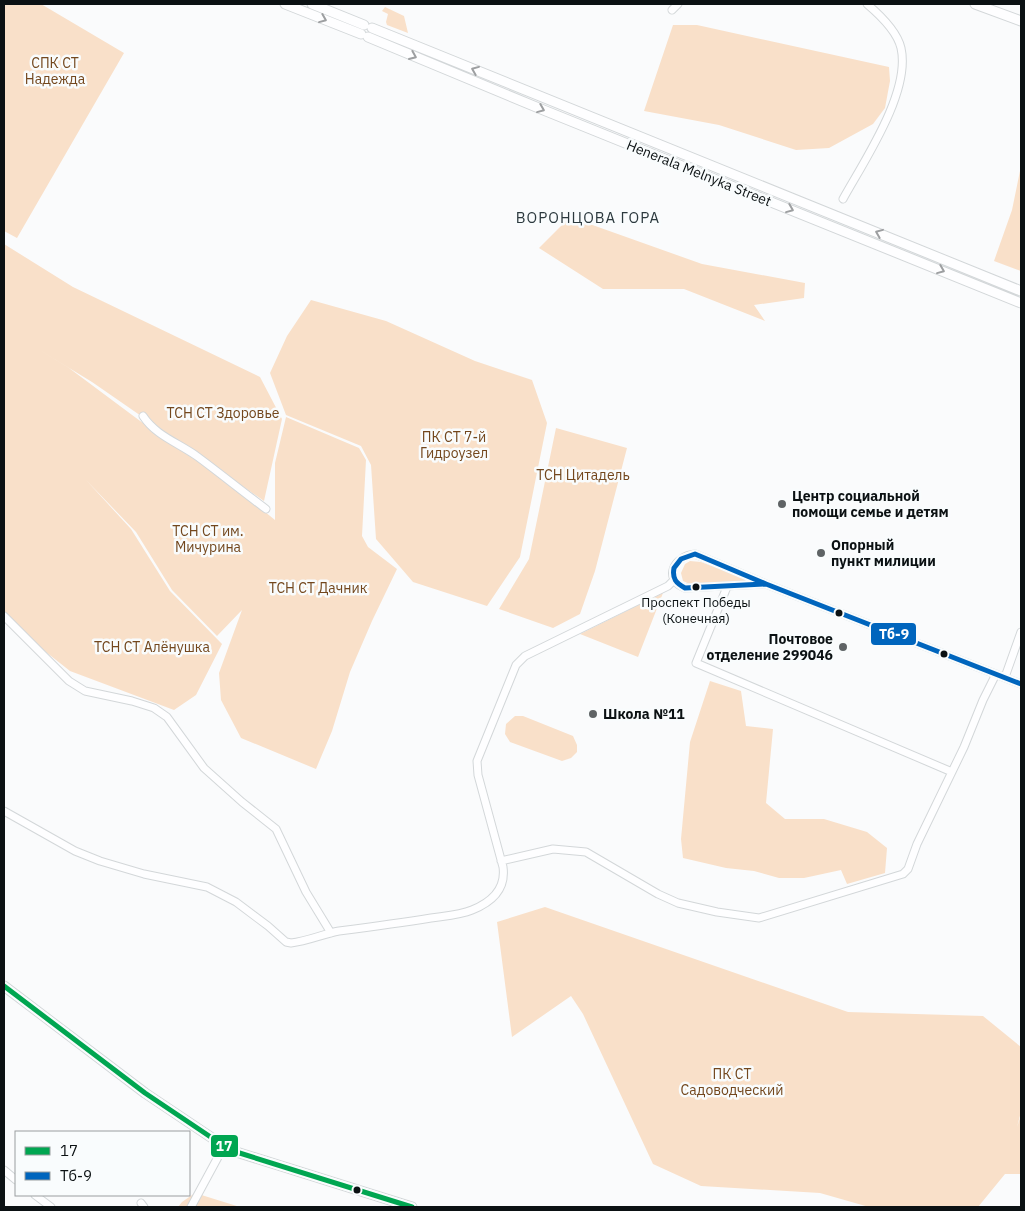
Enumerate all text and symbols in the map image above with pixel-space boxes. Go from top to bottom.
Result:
one-way arrow [318,13,327,23]
one-way arrow [408,50,417,61]
park label: СПК СТ Надежда [25,54,86,88]
one-way arrow [472,65,480,75]
one-way arrow [537,104,545,114]
street label: Henerala Melnyka Street [624,136,774,210]
one-way arrow [785,203,794,213]
district label: ВОРОНЦОВА ГОРА [516,208,660,227]
one-way arrow [875,229,884,239]
one-way arrow [936,264,945,274]
park label: ТСН СТ Здоровье [167,404,280,422]
park label: ПК СТ 7-й Гидроузел [420,428,488,462]
park label: ТСН Цитадель [536,466,630,484]
place label: Центр социальной помощи семье и детям [792,487,949,521]
marker: Центр социальной помощи семье и детям [776,498,788,510]
park label: ТСН СТ им. Мичурина [172,522,244,556]
place label: Опорный пункт милиции [831,536,936,570]
marker: Опорный пункт милиции [815,547,827,559]
park label: ТСН СТ Дачник [269,579,368,597]
marker: Проспект Победы (Конечная) [691,582,701,592]
place label: Проспект Победы (Конечная) [641,594,751,627]
unlabelled marker [834,608,844,618]
line badge: Тб-9 [870,622,917,646]
text: Тб-9 [879,625,909,643]
place label: Почтовое отделение 299046 [707,630,833,664]
park label: ТСН СТ Алёнушка [94,638,210,656]
marker: Почтовое отделение 299046 [837,641,849,653]
unlabelled marker [939,649,949,659]
place label: Школа №11 [603,705,685,723]
marker: Школа №11 [587,708,599,720]
park label: ПК СТ Садоводческий [681,1065,783,1099]
legend [15,1131,190,1196]
line badge: 17 [210,1134,239,1158]
text: 17 [216,1137,232,1155]
text: 17 [60,1141,78,1160]
text: Тб-9 [60,1166,92,1185]
unlabelled marker [352,1185,362,1195]

